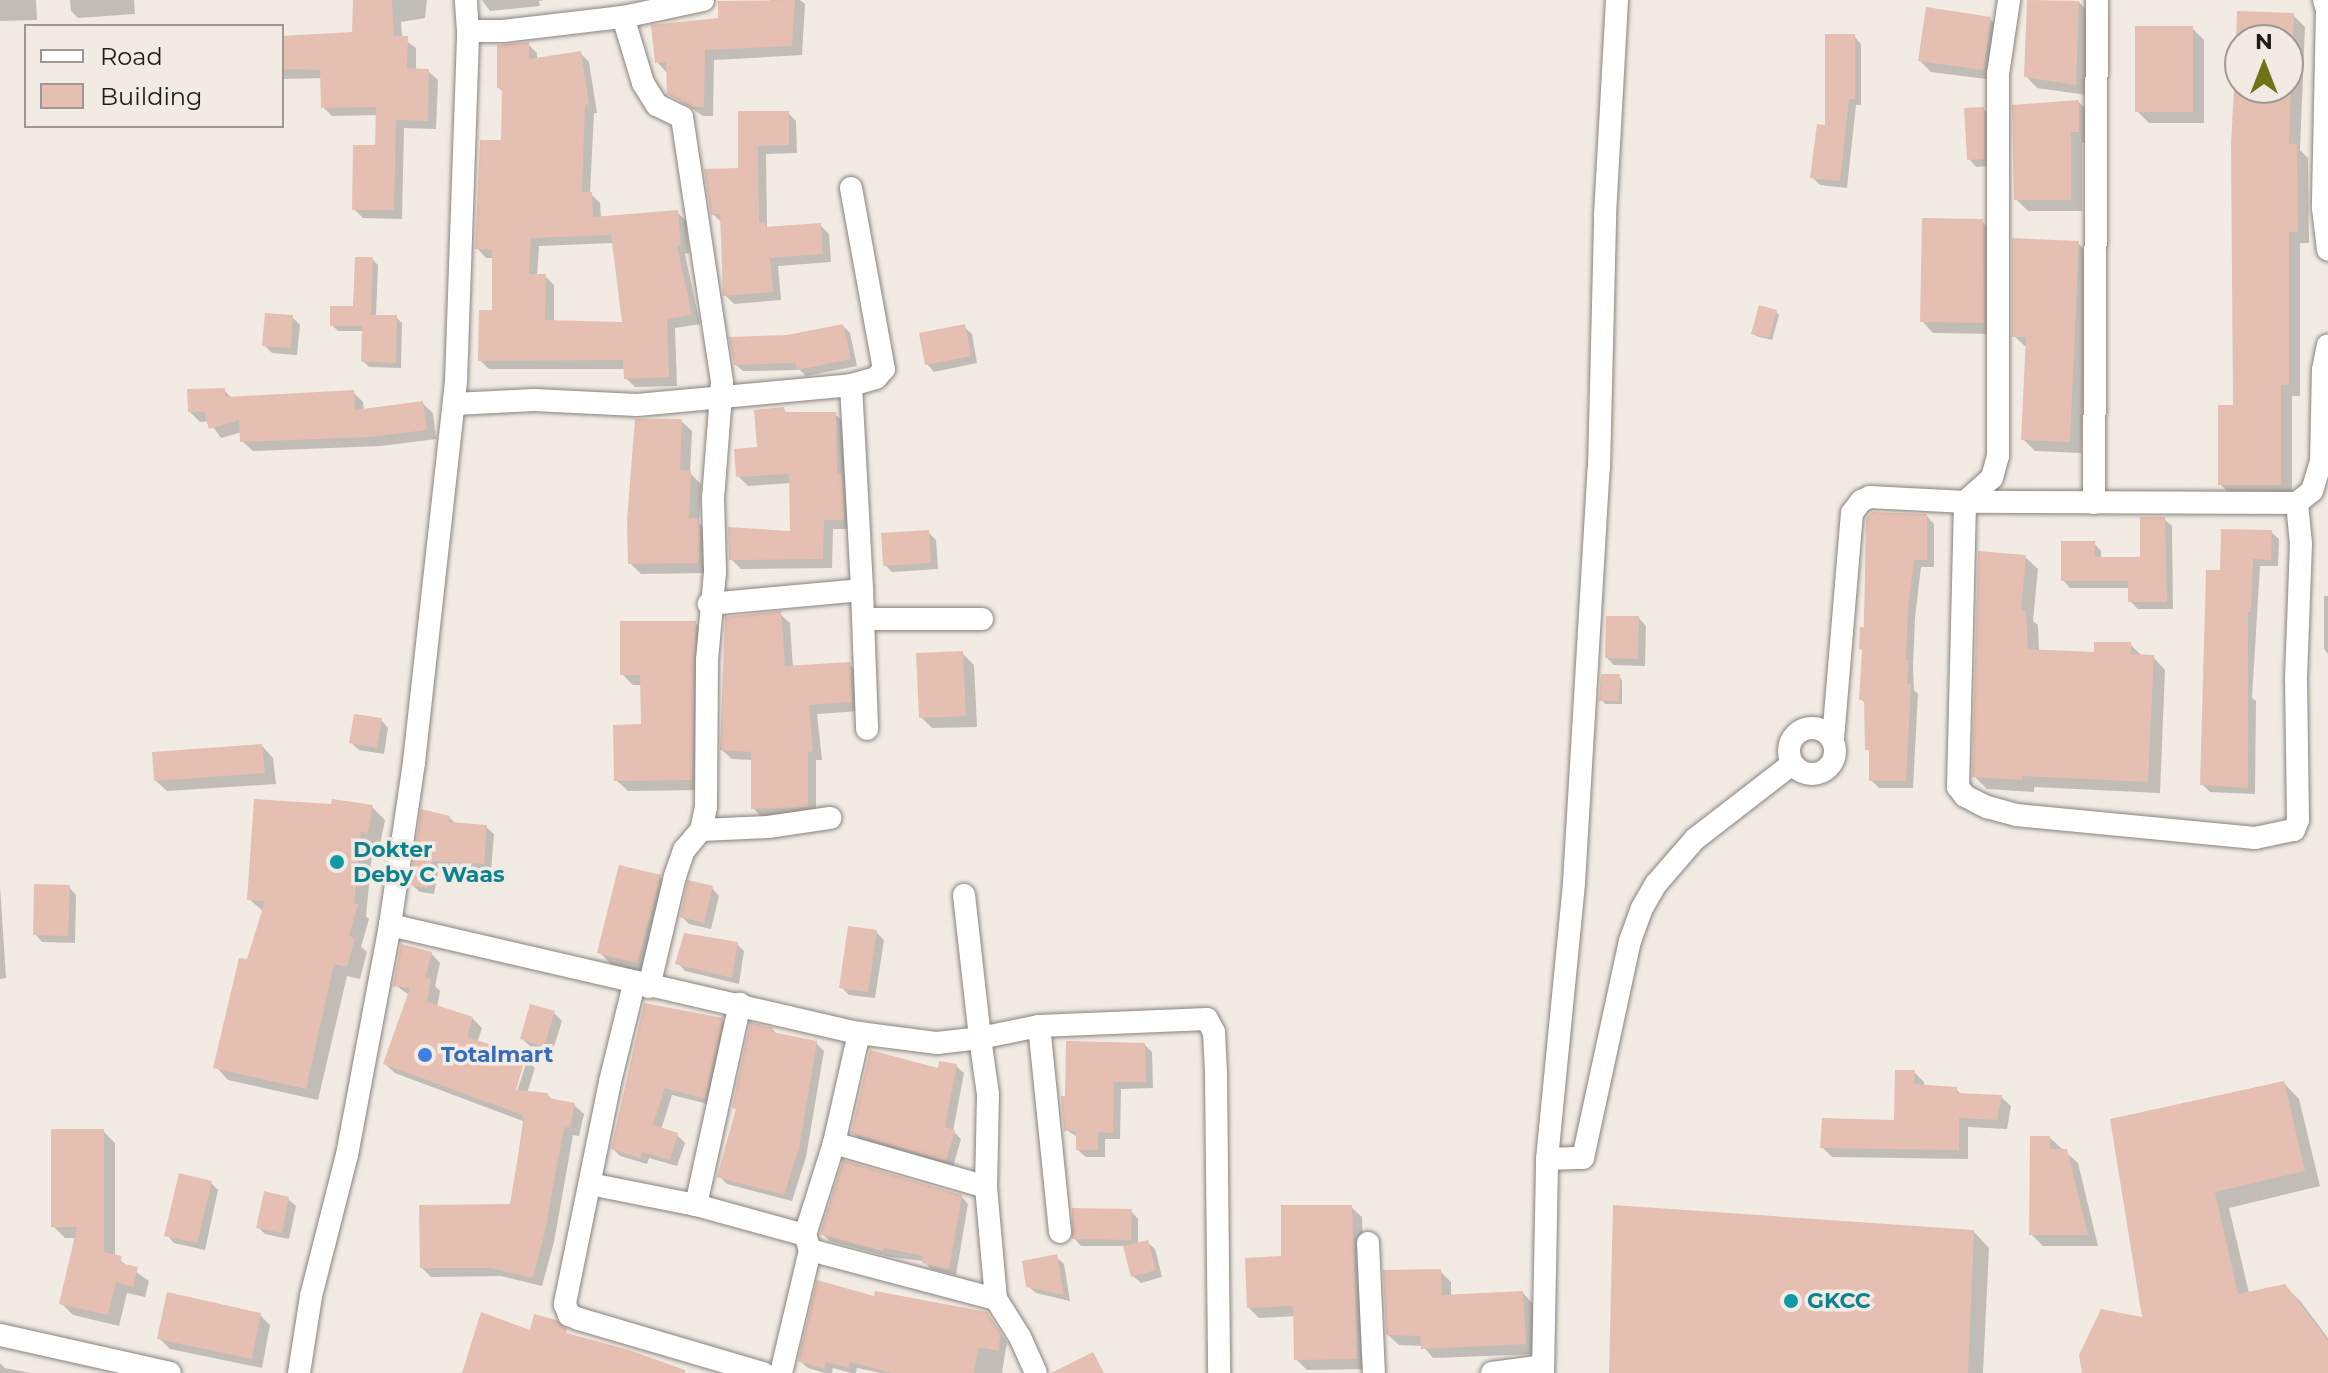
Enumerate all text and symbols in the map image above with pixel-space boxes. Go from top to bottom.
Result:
legend [24,24,284,128]
north arrow [2224,24,2304,104]
text: N [2255,28,2273,55]
text: Road [100,42,163,71]
text: Building [100,82,203,111]
place label: Dokter Deby C Waas [353,836,505,888]
marker: Dokter Deby C Waas [328,853,346,871]
place label: Totalmart [441,1042,553,1068]
marker: Totalmart [416,1046,434,1064]
place label: GKCC [1807,1288,1871,1314]
marker: GKCC [1782,1292,1800,1310]

